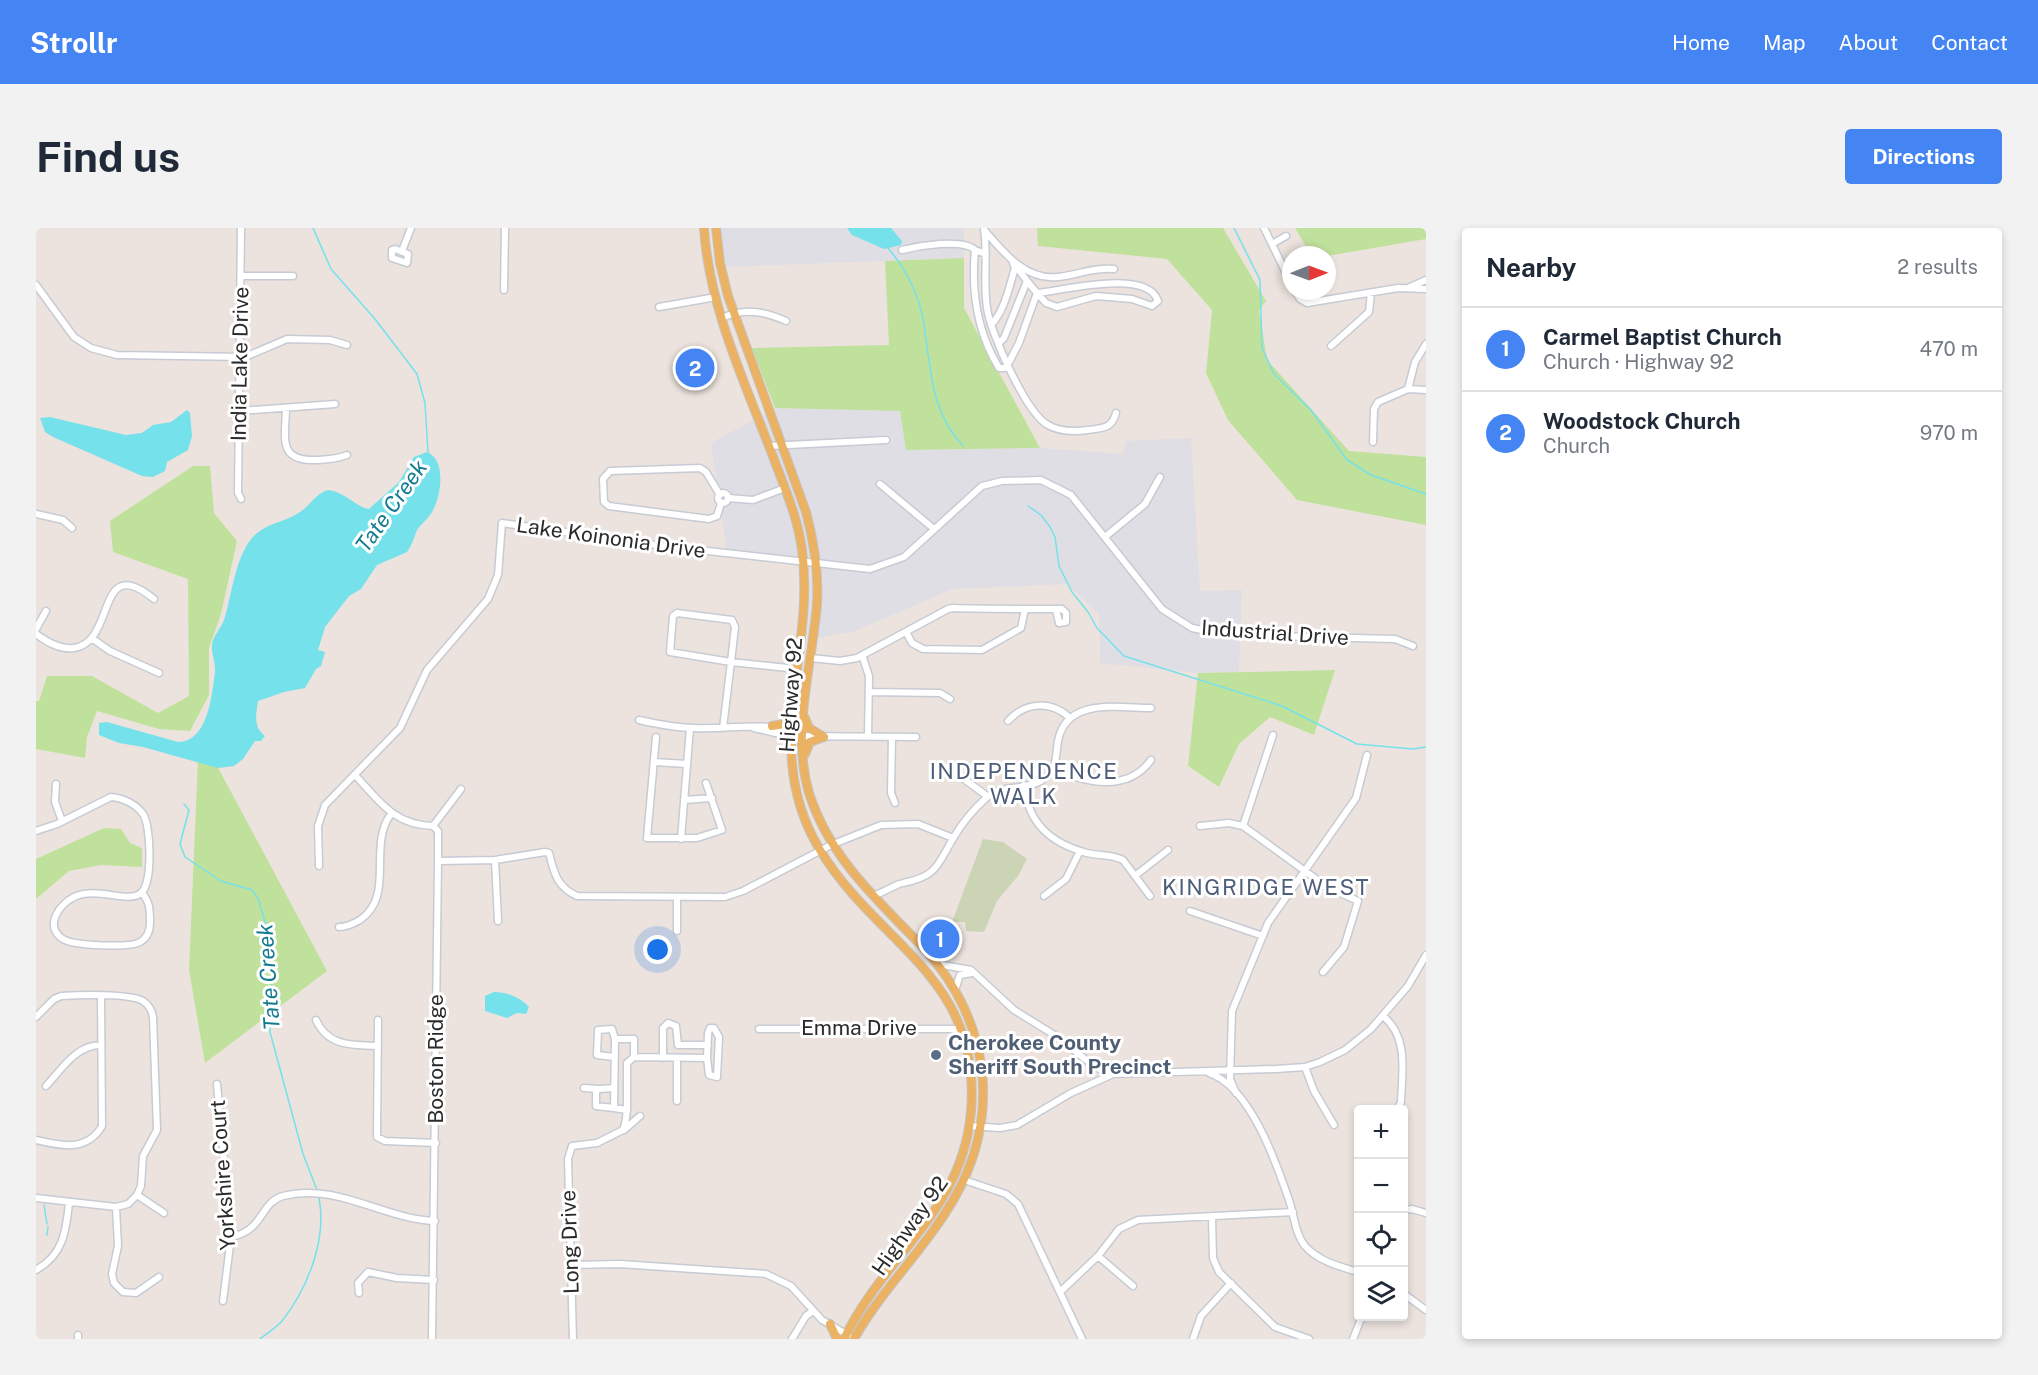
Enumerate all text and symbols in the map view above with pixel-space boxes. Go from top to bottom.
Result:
text: Strollr [30,26,118,59]
text: Home [1672,30,1730,55]
text: Map [1763,30,1806,55]
text: About [1839,30,1898,55]
text: Contact [1931,30,2008,55]
button: Directions [1845,129,2002,184]
text: Find us [36,132,180,181]
north arrow [1282,246,1336,300]
text: Nearby [1486,252,1576,283]
text: 2 results [1897,255,1978,279]
street label: India Lake Drive [226,287,253,441]
text: Carmel Baptist Church [1543,324,1782,350]
text: 1 [1501,337,1510,361]
text: 470 m [1919,337,1978,361]
pin: 2 [676,346,714,390]
text: Church · Highway 92 [1543,350,1734,374]
text: Woodstock Church [1543,408,1740,434]
text: 2 [1499,421,1512,445]
text: 970 m [1920,421,1978,445]
text: Church [1543,434,1610,458]
water label: Tate Creek [350,455,432,557]
street label: Lake Koinonia Drive [515,512,707,563]
street label: Industrial Drive [1200,615,1350,650]
street label: Highway 92 [774,637,807,753]
district label: INDEPENDENCE WALK [930,758,1118,809]
district label: KINGRIDGE WEST [1162,874,1370,900]
pin: 1 [920,916,960,962]
water label: Tate Creek [251,923,285,1031]
your location [643,935,672,964]
street label: Boston Ridge [423,994,448,1124]
street label: Emma Drive [801,1015,917,1040]
place label: Cherokee County Sheriff South Precinct [948,1030,1171,1079]
marker: Cherokee County Sheriff South Precinct [929,1048,943,1062]
street label: Yorkshire Court [205,1099,240,1251]
map controls [1354,1105,1408,1321]
button: + [1354,1105,1408,1159]
button: − [1354,1159,1408,1213]
street label: Highway 92 [866,1171,953,1280]
street label: Long Drive [555,1190,584,1294]
button: locate [1354,1213,1408,1267]
button: layers [1354,1267,1408,1321]

